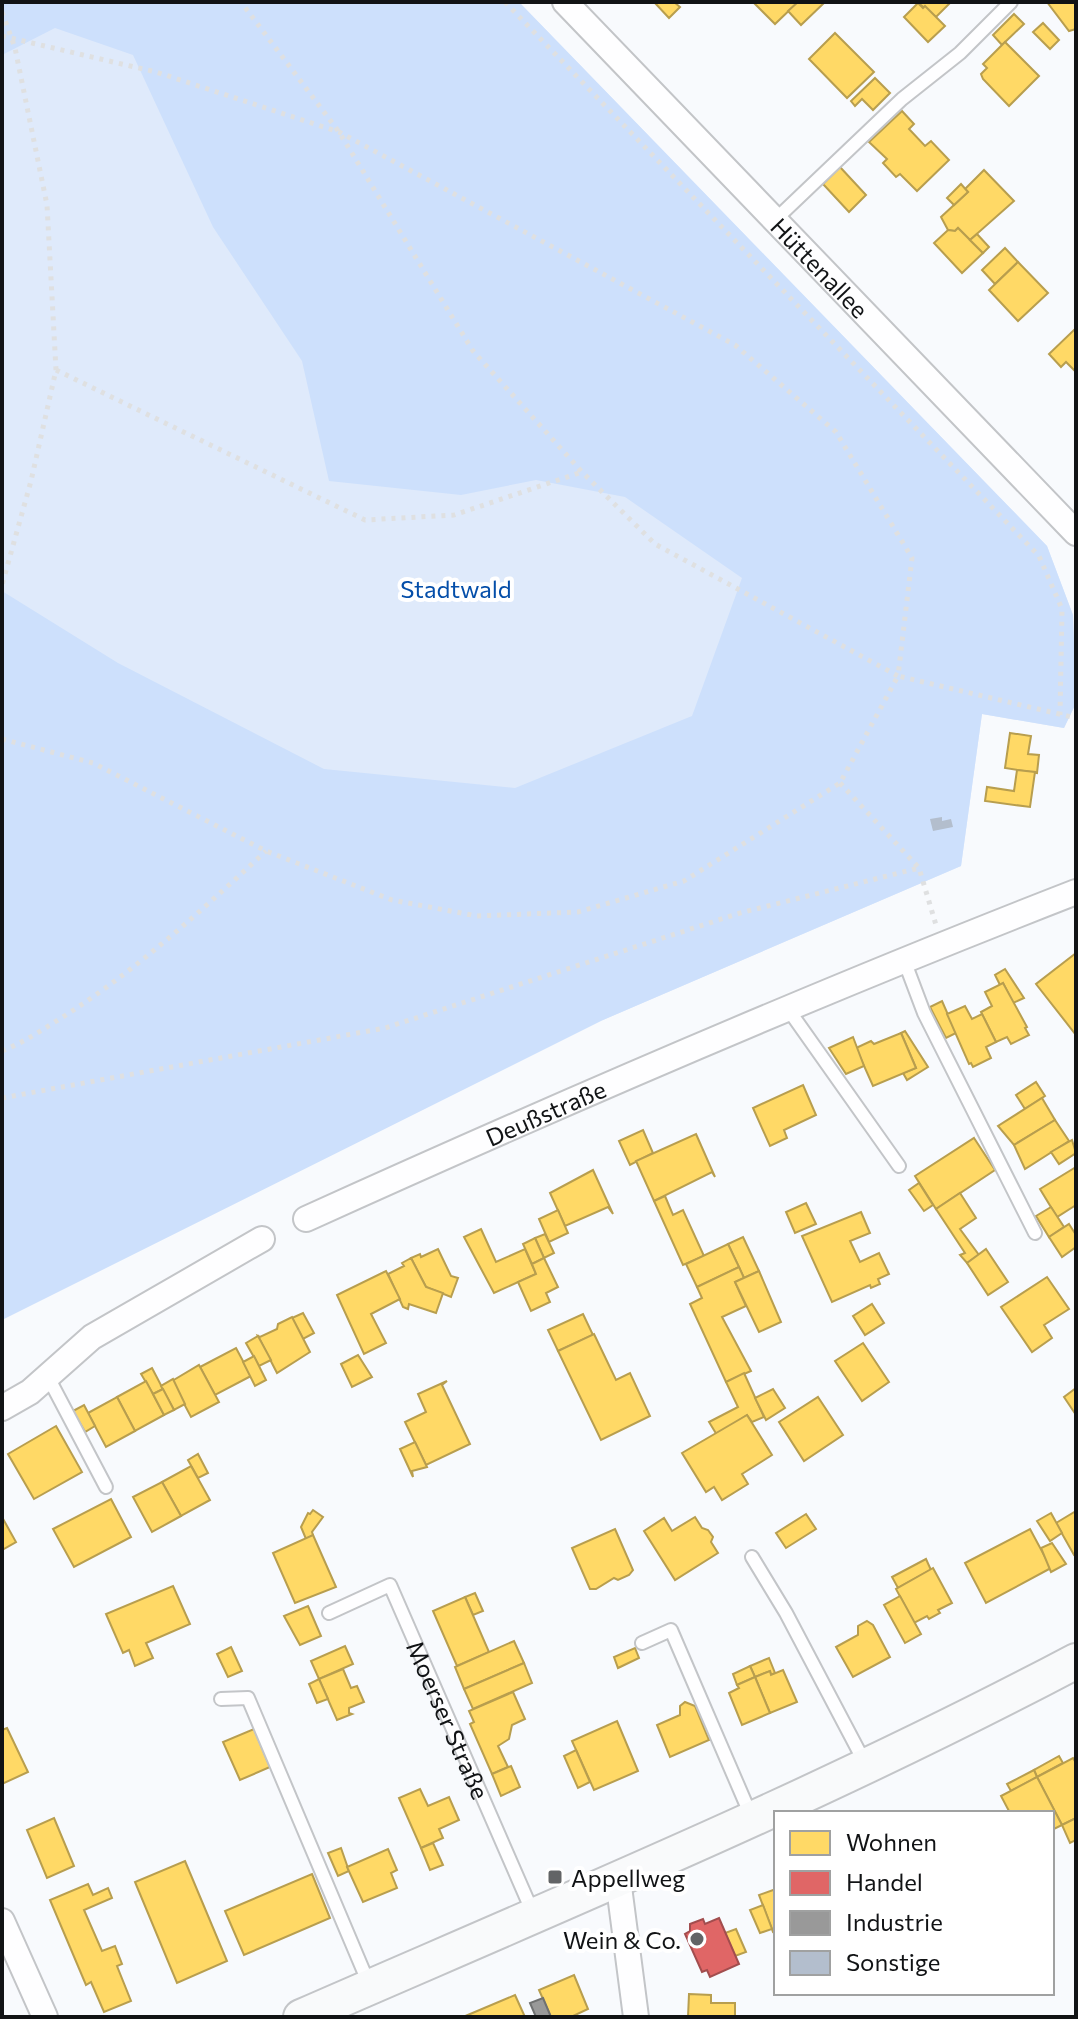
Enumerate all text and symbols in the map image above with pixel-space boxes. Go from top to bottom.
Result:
street label: Hüttenallee [766,211,875,323]
park label: Stadtwald [400,574,512,603]
street label: Deußstraße [481,1073,610,1151]
street label: Moerser Straße [401,1636,496,1803]
legend [774,1811,1054,1995]
text: Wohnen [846,1827,937,1856]
place label: Appellweg [571,1863,685,1892]
text: Handel [846,1867,923,1896]
marker: Appellweg [546,1868,564,1886]
text: Industrie [846,1907,943,1936]
place label: Wein & Co. [563,1925,681,1954]
marker: Wein & Co. [688,1930,706,1948]
text: Sonstige [846,1947,940,1976]

